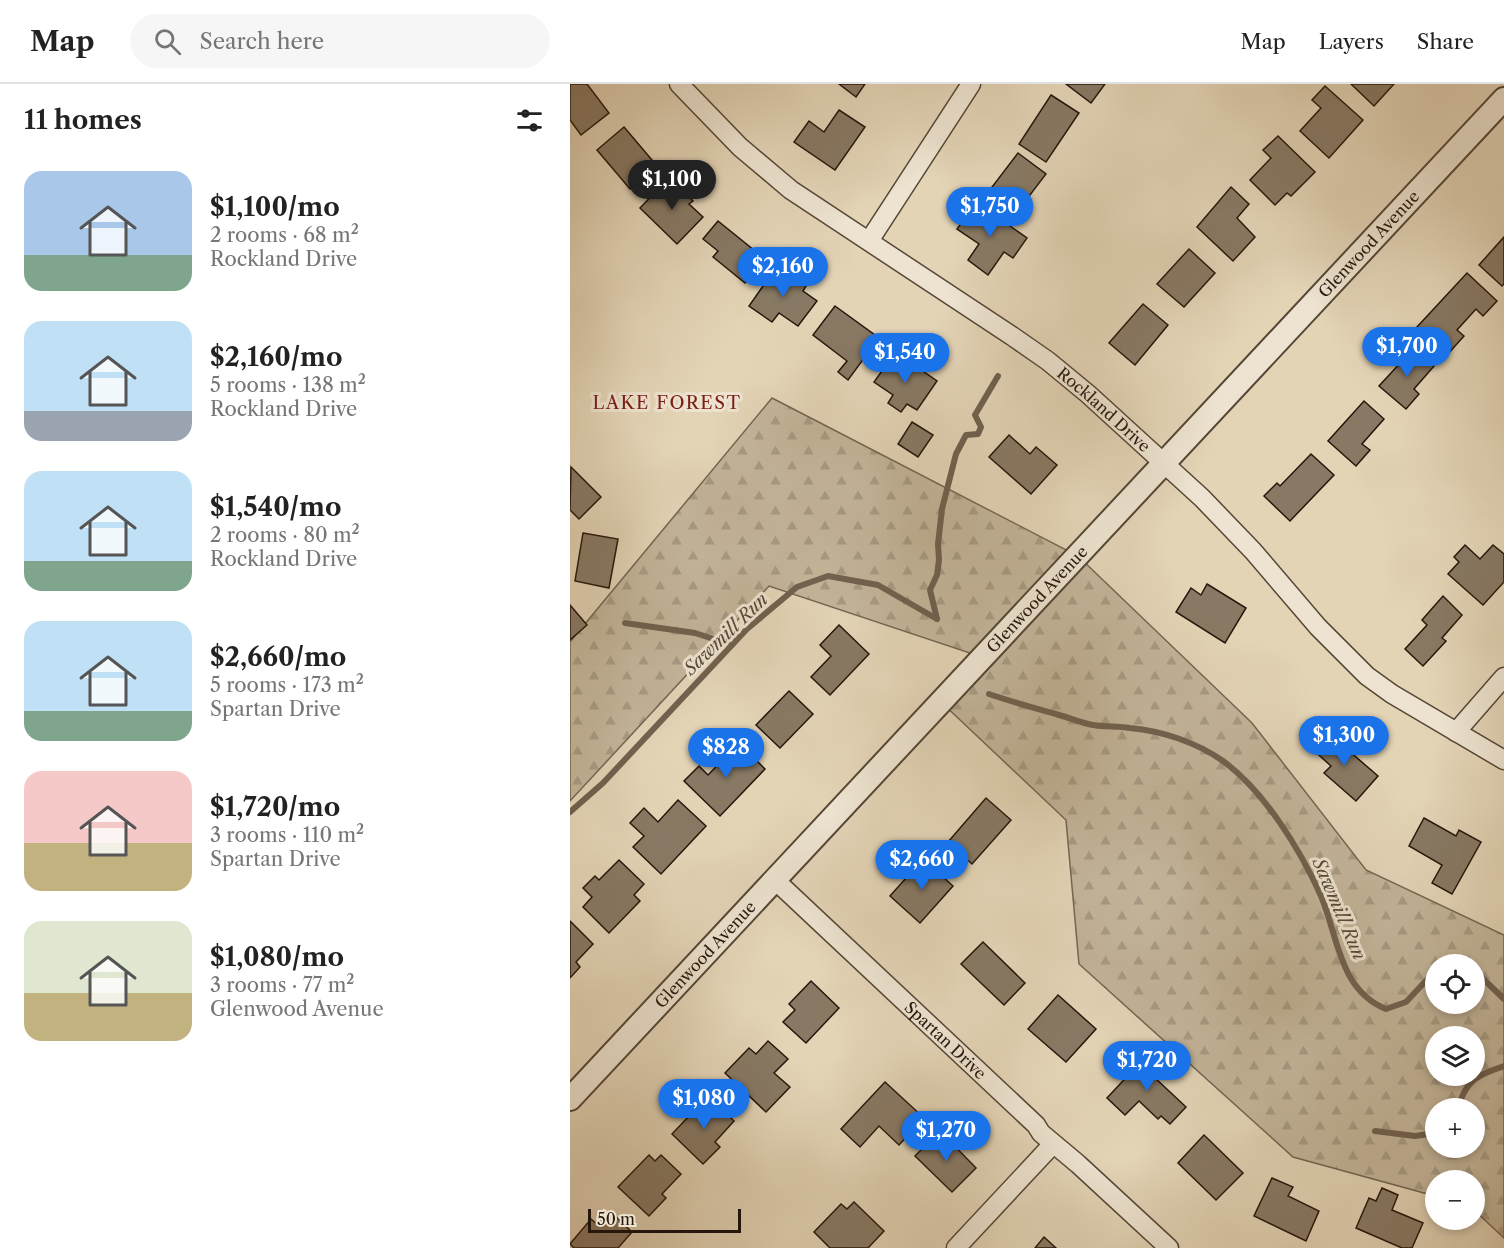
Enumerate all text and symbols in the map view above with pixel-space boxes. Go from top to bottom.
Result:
search box [130,14,550,68]
text: Map [30,24,94,58]
icon: search [151,25,184,58]
text: Search here [199,28,324,55]
text: Map [1241,29,1286,54]
text: Layers [1319,29,1384,54]
text: Share [1417,29,1474,54]
text: 11 homes [24,104,142,136]
icon: filters [513,104,546,137]
pin: $1,100 [623,160,721,211]
text: $1,100 [642,167,702,191]
street label: Glenwood Avenue [1314,186,1423,302]
pin: $1,750 [941,187,1039,238]
text: $1,100/mo [210,191,340,223]
text: $1,750 [960,194,1020,218]
icon: home [72,195,144,267]
text: 2 rooms · 68 m² [210,223,359,247]
text: Rockland Drive [210,247,357,271]
pin: $2,160 [734,247,832,298]
text: $2,160 [752,254,814,278]
pin: $1,700 [1358,327,1456,378]
pin: $1,540 [856,333,954,384]
text: $1,700 [1376,334,1438,358]
text: $1,540 [874,340,936,364]
text: $2,160/mo [210,341,343,373]
icon: home [72,345,144,417]
street label: Rockland Drive [1053,363,1155,456]
text: 5 rooms · 138 m² [210,373,366,397]
district label: LAKE FOREST [592,392,742,414]
text: Rockland Drive [210,397,357,421]
text: $1,540/mo [210,491,341,523]
icon: home [72,495,144,567]
text: 2 rooms · 80 m² [210,523,360,547]
street label: Glenwood Avenue [982,541,1092,657]
text: Rockland Drive [210,547,357,571]
water label: Sawmill Run [679,588,773,680]
text: $2,660/mo [210,641,346,673]
icon: home [72,645,144,717]
text: 5 rooms · 173 m² [210,673,364,697]
text: Spartan Drive [210,697,341,721]
pin: $1,300 [1295,716,1393,767]
text: $1,300 [1313,723,1375,747]
pin: $828 [690,728,762,779]
text: $828 [702,735,750,759]
text: $1,720/mo [210,791,340,823]
icon: home [72,795,144,867]
text: 3 rooms · 110 m² [210,823,364,847]
pin: $2,660 [873,840,971,891]
text: Spartan Drive [210,847,341,871]
text: $2,660 [889,847,955,871]
water label: Sawmill Run [1307,854,1370,963]
street label: Glenwood Avenue [650,897,760,1012]
text: $1,080/mo [210,941,344,973]
icon: home [72,945,144,1017]
map controls [1425,954,1485,1230]
button: locate [1425,954,1485,1014]
text: 3 rooms · 77 m² [210,973,354,997]
text: Glenwood Avenue [210,997,384,1021]
street label: Spartan Drive [901,997,991,1083]
button: layers [1425,1026,1485,1086]
pin: $1,720 [1098,1041,1196,1092]
text: $1,720 [1117,1048,1177,1072]
pin: $1,080 [655,1079,753,1130]
text: $1,080 [672,1086,736,1110]
button: + [1425,1098,1485,1158]
pin: $1,270 [897,1111,995,1162]
text: $1,270 [916,1118,976,1142]
button: − [1425,1170,1485,1230]
scale bar [588,1206,741,1234]
text: 50 m [597,1209,635,1229]

